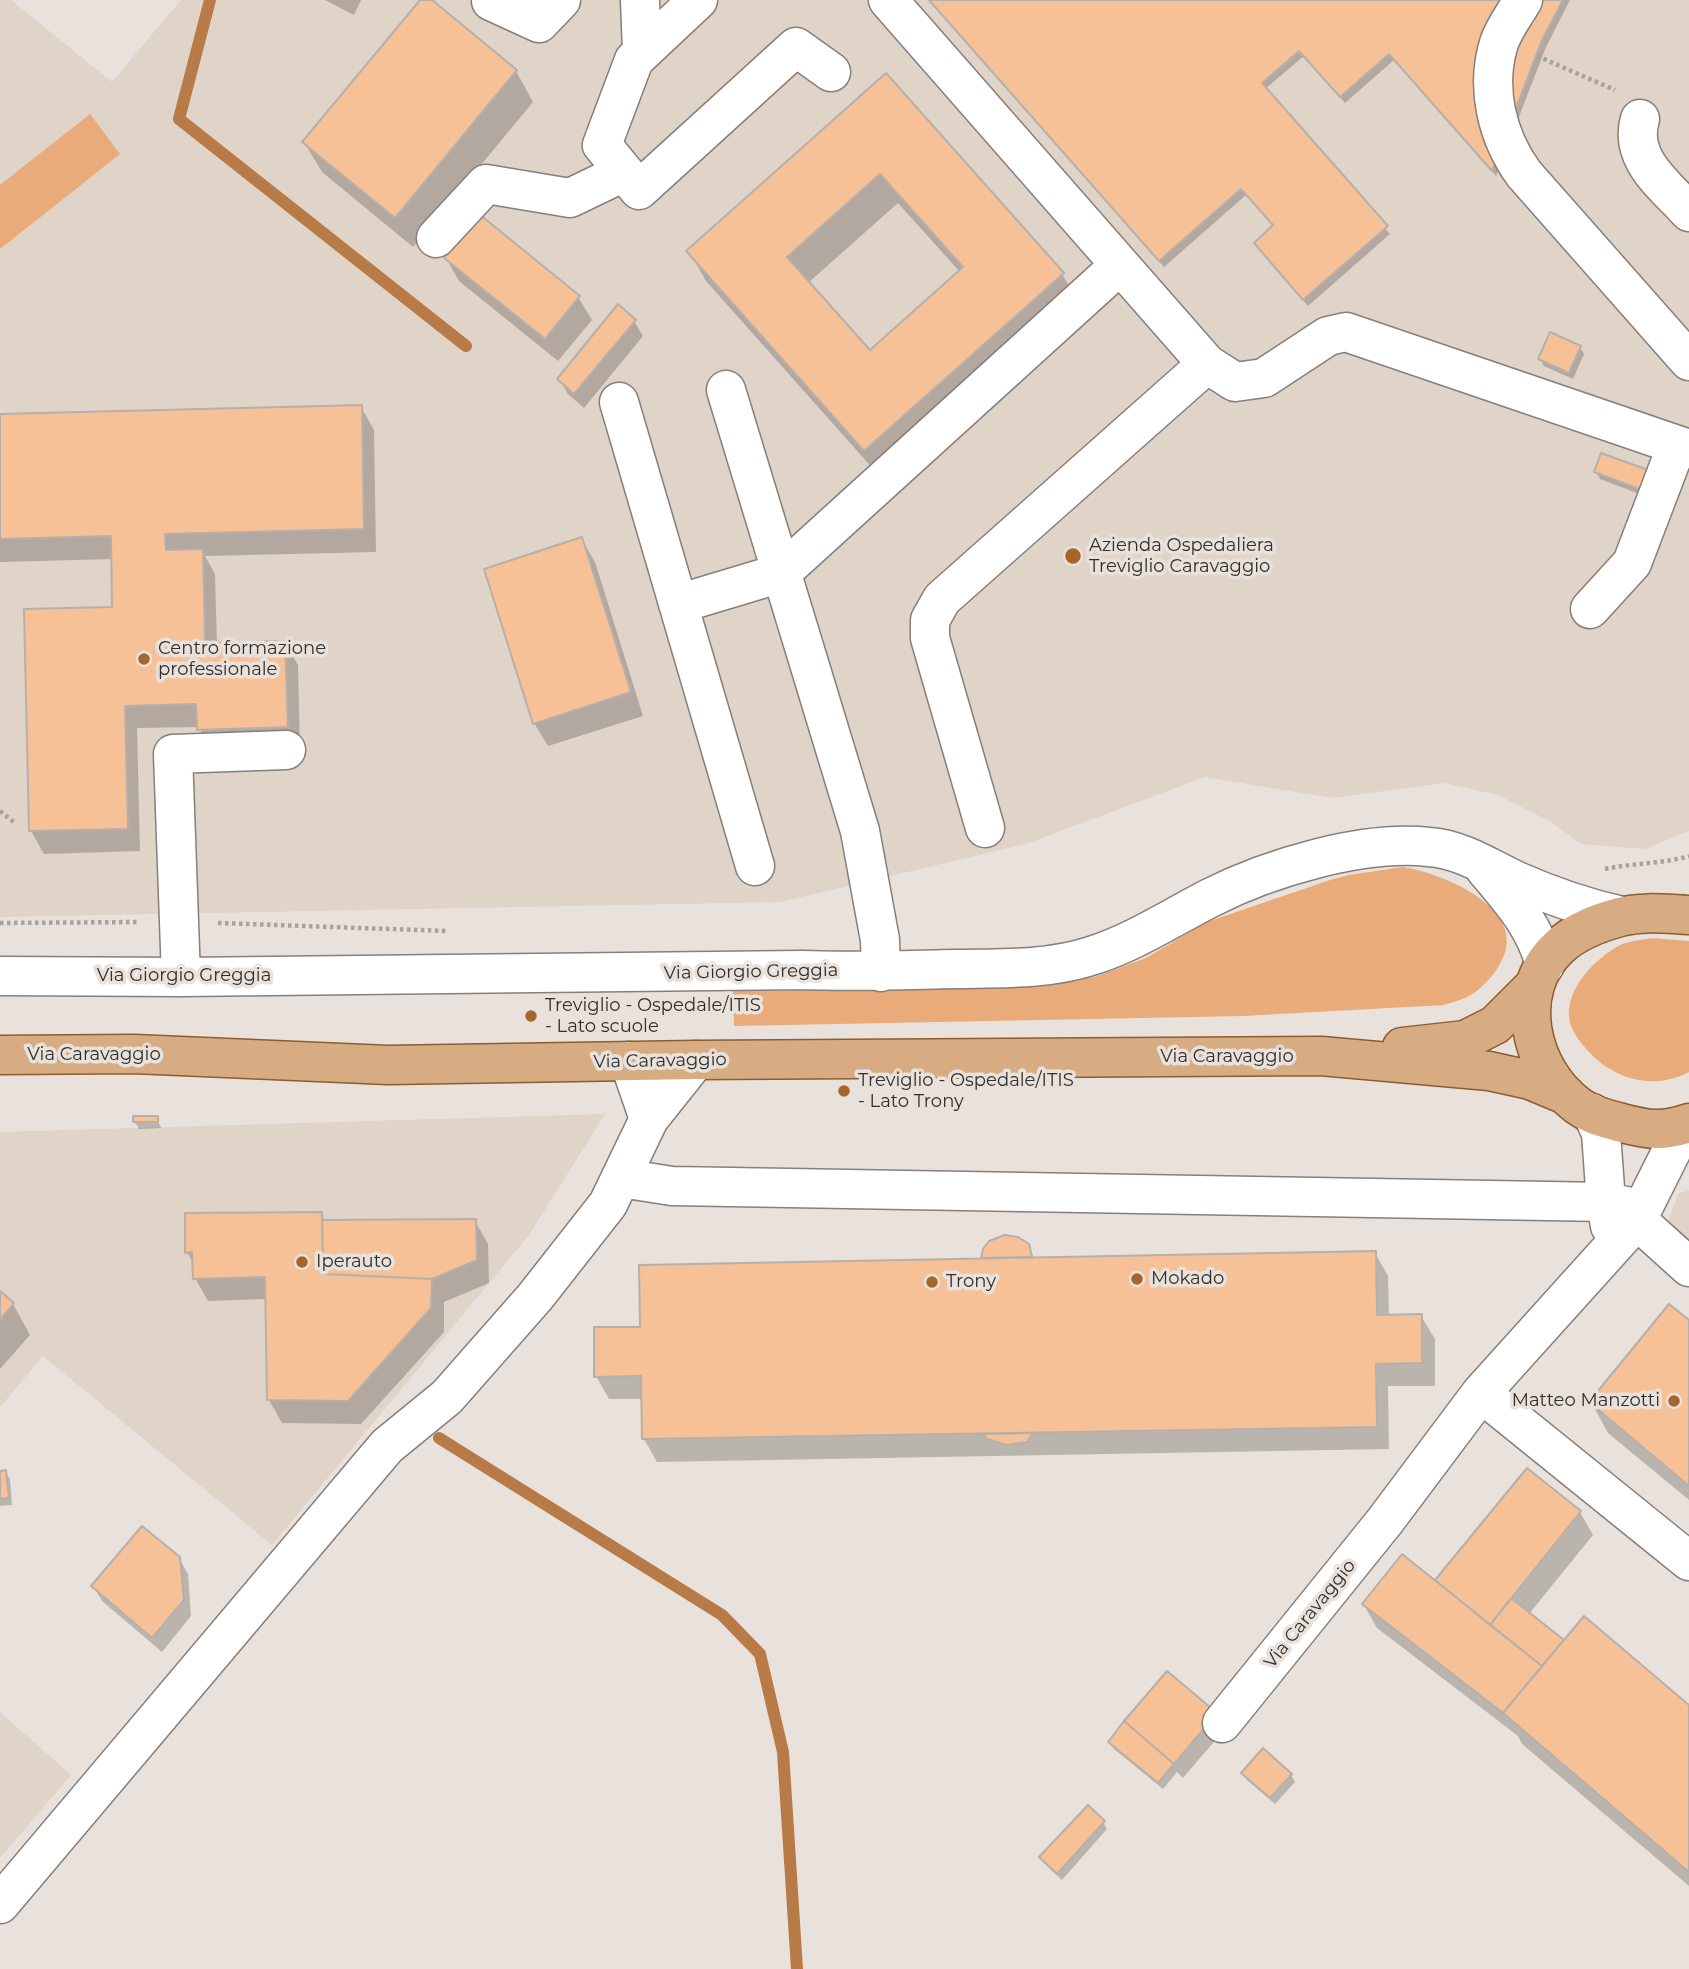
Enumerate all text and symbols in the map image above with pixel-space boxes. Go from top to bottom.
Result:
place label: Azienda Ospedaliera Treviglio Caravaggio [1089,535,1274,578]
marker: Azienda Ospedaliera Treviglio Caravaggio [1063,546,1083,566]
place label: Centro formazione professionale [158,638,326,680]
marker: Centro formazione professionale [136,651,152,667]
street label: Via Giorgio Greggia [664,960,838,984]
street label: Via Giorgio Greggia [97,965,271,987]
place label: Treviglio - Ospedale/ITIS - Lato scuole [545,995,761,1038]
marker: Treviglio - Ospedale/ITIS - Lato scuole [523,1008,539,1024]
street label: Via Caravaggio [27,1044,161,1066]
street label: Via Caravaggio [1160,1046,1294,1068]
street label: Via Caravaggio [593,1049,727,1073]
place label: Treviglio - Ospedale/ITIS - Lato Trony [858,1070,1074,1112]
marker: Treviglio - Ospedale/ITIS - Lato Trony [836,1083,852,1099]
place label: Iperauto [316,1251,392,1273]
marker: Iperauto [294,1254,310,1270]
place label: Mokado [1151,1268,1224,1290]
place label: Trony [946,1271,996,1293]
marker: Mokado [1129,1271,1145,1287]
marker: Trony [924,1274,940,1290]
place label: Matteo Manzotti [1512,1390,1660,1412]
marker: Matteo Manzotti [1666,1393,1682,1409]
street label: Via Caravaggio [1260,1555,1360,1673]

